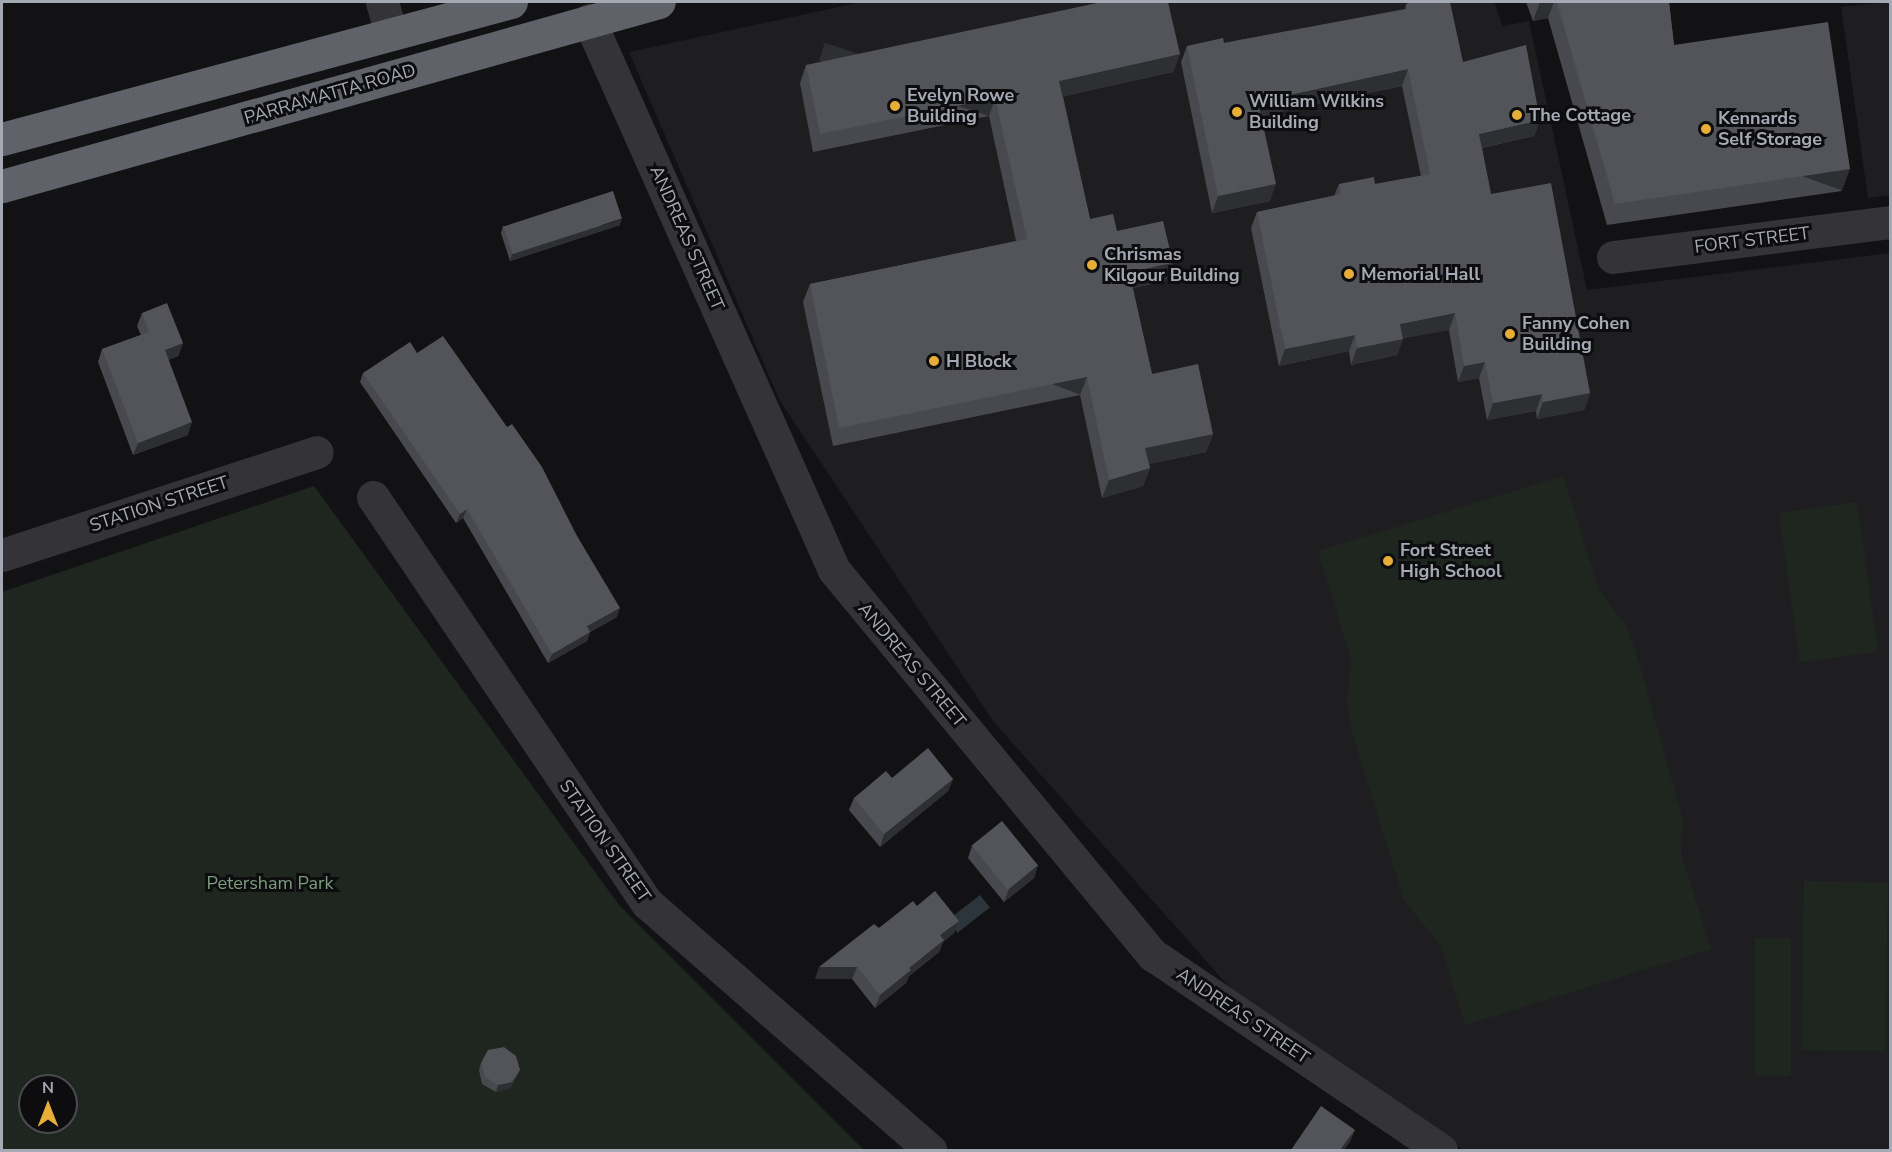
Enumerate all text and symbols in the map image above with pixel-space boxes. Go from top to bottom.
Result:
street label: PARRAMATTA ROAD [242,59,418,129]
place label: Evelyn Rowe Building [907,85,1014,128]
place label: William Wilkins Building [1249,91,1384,134]
marker: Evelyn Rowe Building [888,99,902,113]
place label: The Cottage [1529,104,1631,126]
marker: William Wilkins Building [1230,105,1244,119]
marker: The Cottage [1510,108,1524,122]
place label: Kennards Self Storage [1718,108,1822,150]
marker: Kennards Self Storage [1699,122,1713,136]
street label: ANDREAS STREET [645,162,729,314]
street label: FORT STREET [1693,222,1811,258]
place label: Chrismas Kilgour Building [1104,244,1240,286]
marker: Chrismas Kilgour Building [1085,258,1099,272]
place label: Memorial Hall [1361,263,1480,285]
marker: Memorial Hall [1342,267,1356,281]
place label: Fanny Cohen Building [1522,313,1630,356]
marker: Fanny Cohen Building [1503,327,1517,341]
place label: H Block [946,350,1011,372]
marker: H Block [927,354,941,368]
street label: STATION STREET [87,471,231,537]
place label: Fort Street High School [1400,540,1502,582]
marker: Fort Street High School [1381,554,1395,568]
street label: ANDREAS STREET [854,598,970,732]
street label: STATION STREET [555,776,655,906]
park label: Petersham Park [206,872,334,894]
street label: ANDREAS STREET [1172,963,1314,1069]
north arrow [18,1074,78,1134]
text: N [42,1077,54,1099]

